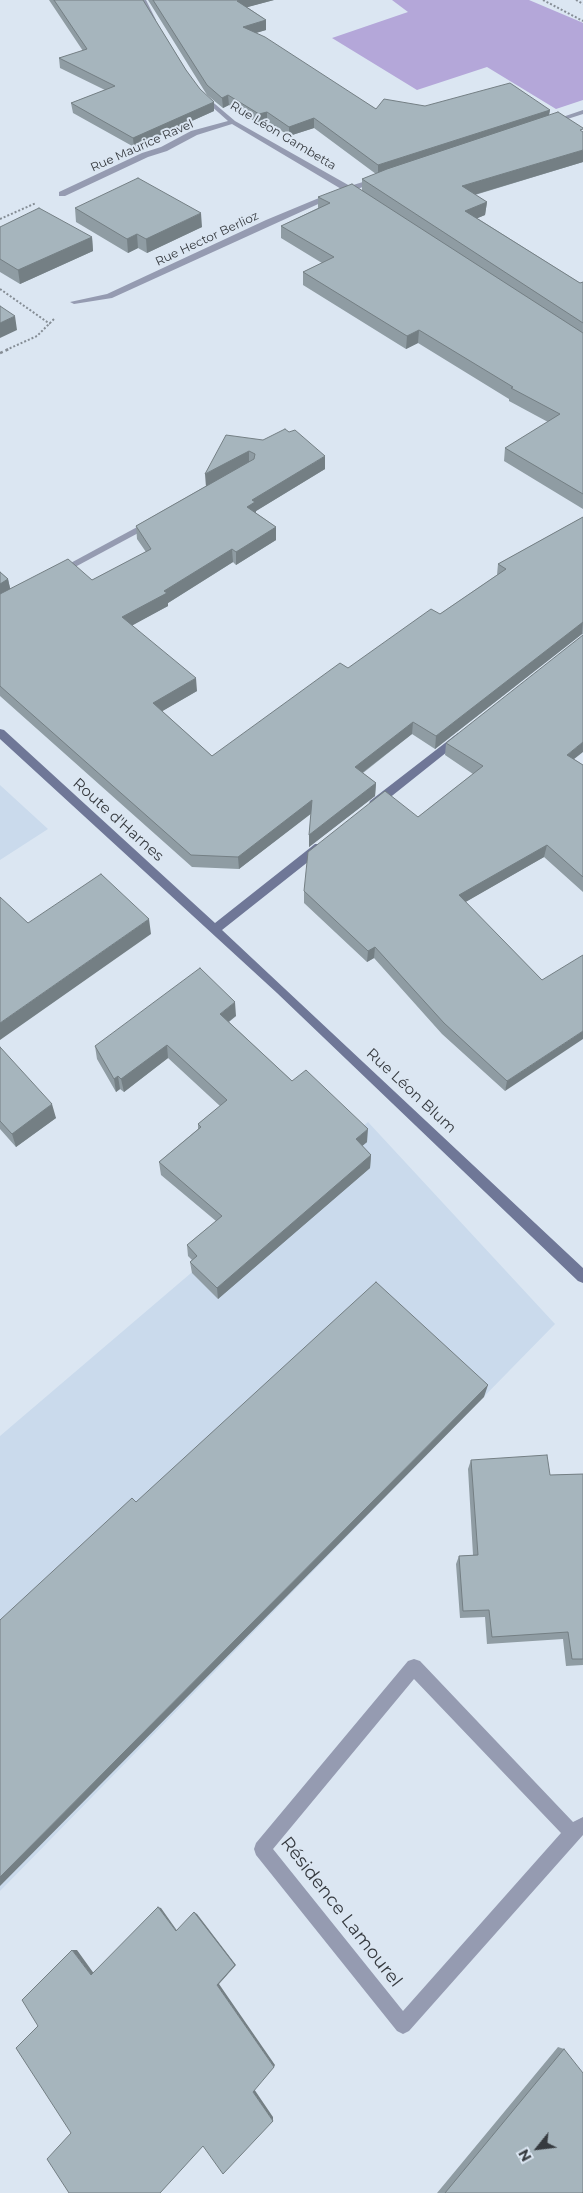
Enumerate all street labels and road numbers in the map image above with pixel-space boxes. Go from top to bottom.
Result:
street label: Rue Léon Gambetta [227,99,339,173]
street label: Rue Maurice Ravel [88,117,196,175]
street label: Rue Hector Berlioz [153,209,261,269]
street label: Route d'Harnes [69,775,167,865]
street label: Rue Léon Blum [362,1045,460,1137]
street label: Résidence Lamourel [276,1833,406,1991]

